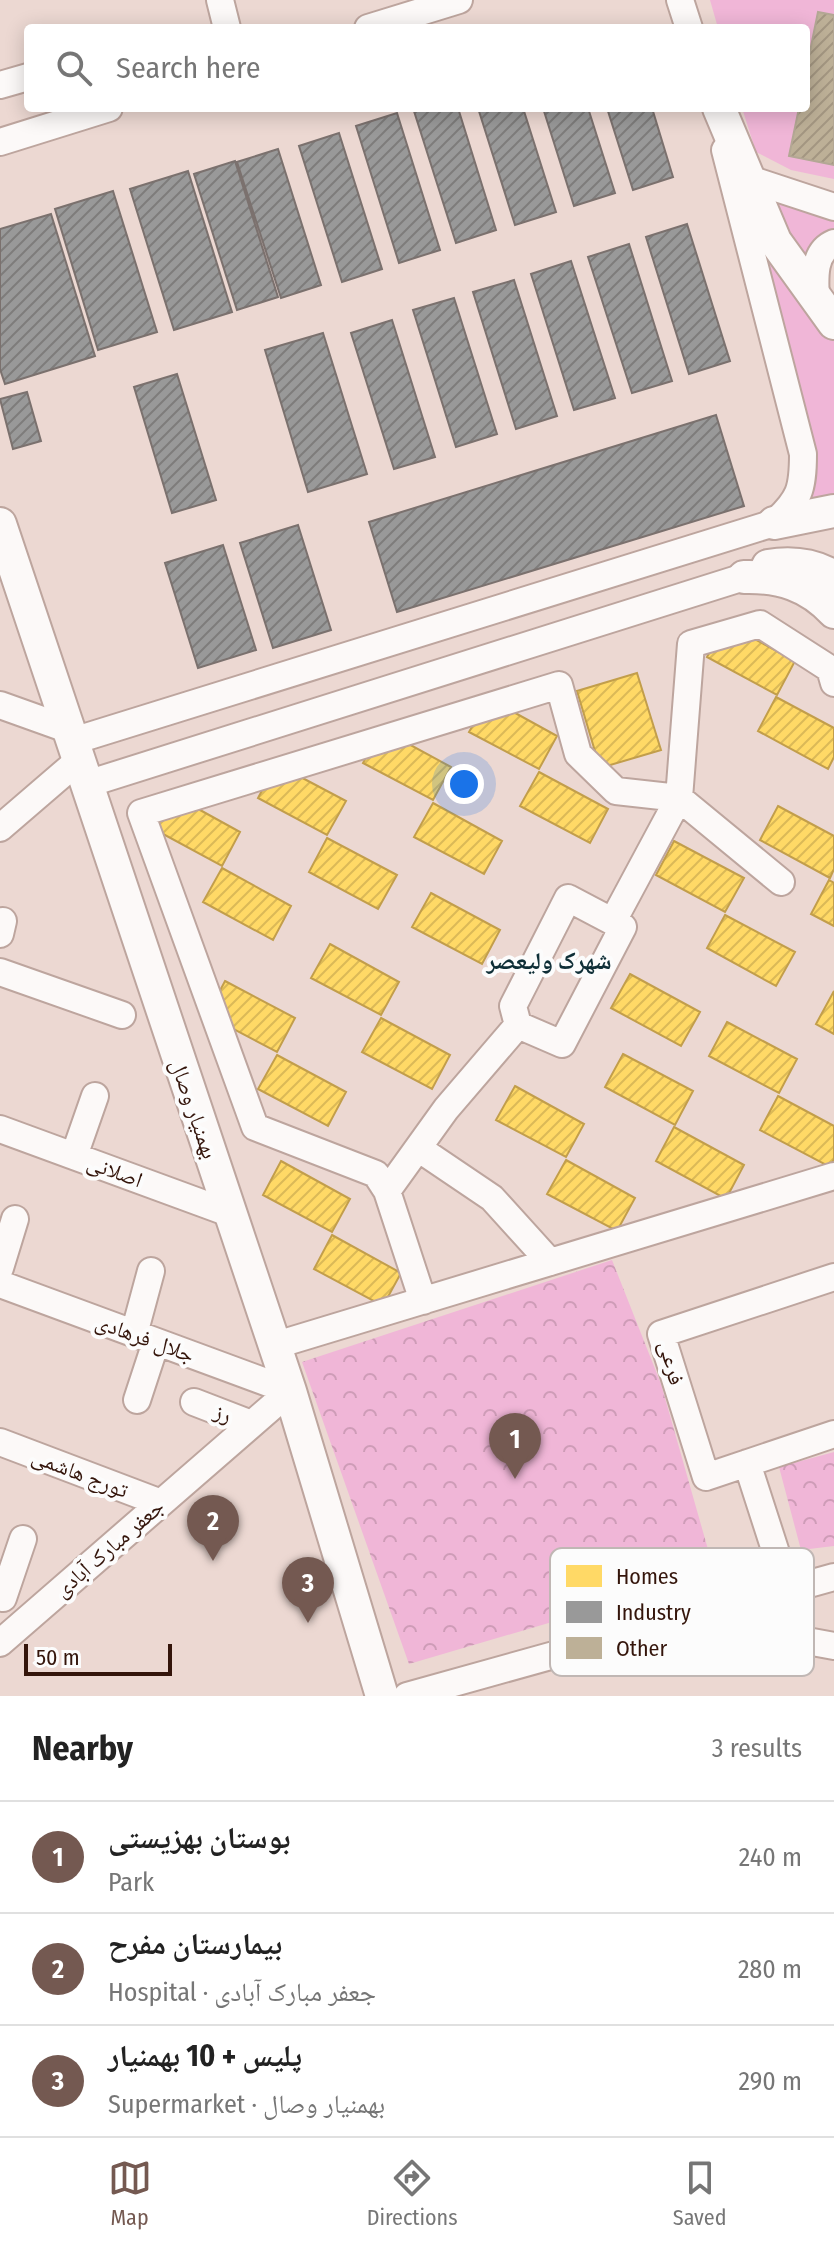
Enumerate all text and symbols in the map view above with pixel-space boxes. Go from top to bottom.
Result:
search box [24,24,810,112]
icon: search [52,46,96,90]
text: Search here [116,50,261,86]
your location [444,764,484,804]
district label: شهرک ولیعصر [486,947,611,975]
street label: بهمنیار وصال [164,1056,224,1162]
street label: اصلانی [84,1149,146,1193]
street label: جلال فرهادی [92,1308,198,1368]
street label: فرعی [654,1338,690,1388]
street label: رز [209,1397,236,1429]
pin: 1 [489,1413,541,1479]
street label: تورج هاشمی [28,1442,132,1504]
street label: جعفر مبارک آبادی [49,1493,169,1603]
pin: 2 [187,1495,239,1561]
legend [550,1548,814,1676]
pin: 3 [282,1557,334,1623]
text: Homes [616,1563,678,1590]
text: Industry [616,1599,691,1626]
text: Other [616,1635,667,1662]
scale bar [24,1640,172,1676]
text: 50 m [36,1644,80,1671]
text: Nearby [32,1728,133,1769]
text: 3 results [712,1733,802,1764]
text: بوستان بهزیستی [108,1820,290,1856]
text: 1 [53,1842,64,1873]
text: 240 m [739,1842,802,1873]
text: Park [108,1867,154,1898]
text: بیمارستان مفرح [108,1926,282,1962]
text: 2 [52,1954,64,1985]
text: 280 m [738,1954,802,1985]
text: Hospital · جعفر مبارک آبادی [108,1977,376,2008]
text: پلیس + 10 بهمنیار [108,2038,302,2074]
text: 3 [52,2066,64,2097]
text: 290 m [738,2066,802,2097]
text: Supermarket · بهمنیار وصال [108,2089,385,2120]
tab: Map [108,2156,152,2231]
tab: Directions [367,2156,458,2231]
tab: Saved [673,2156,726,2231]

